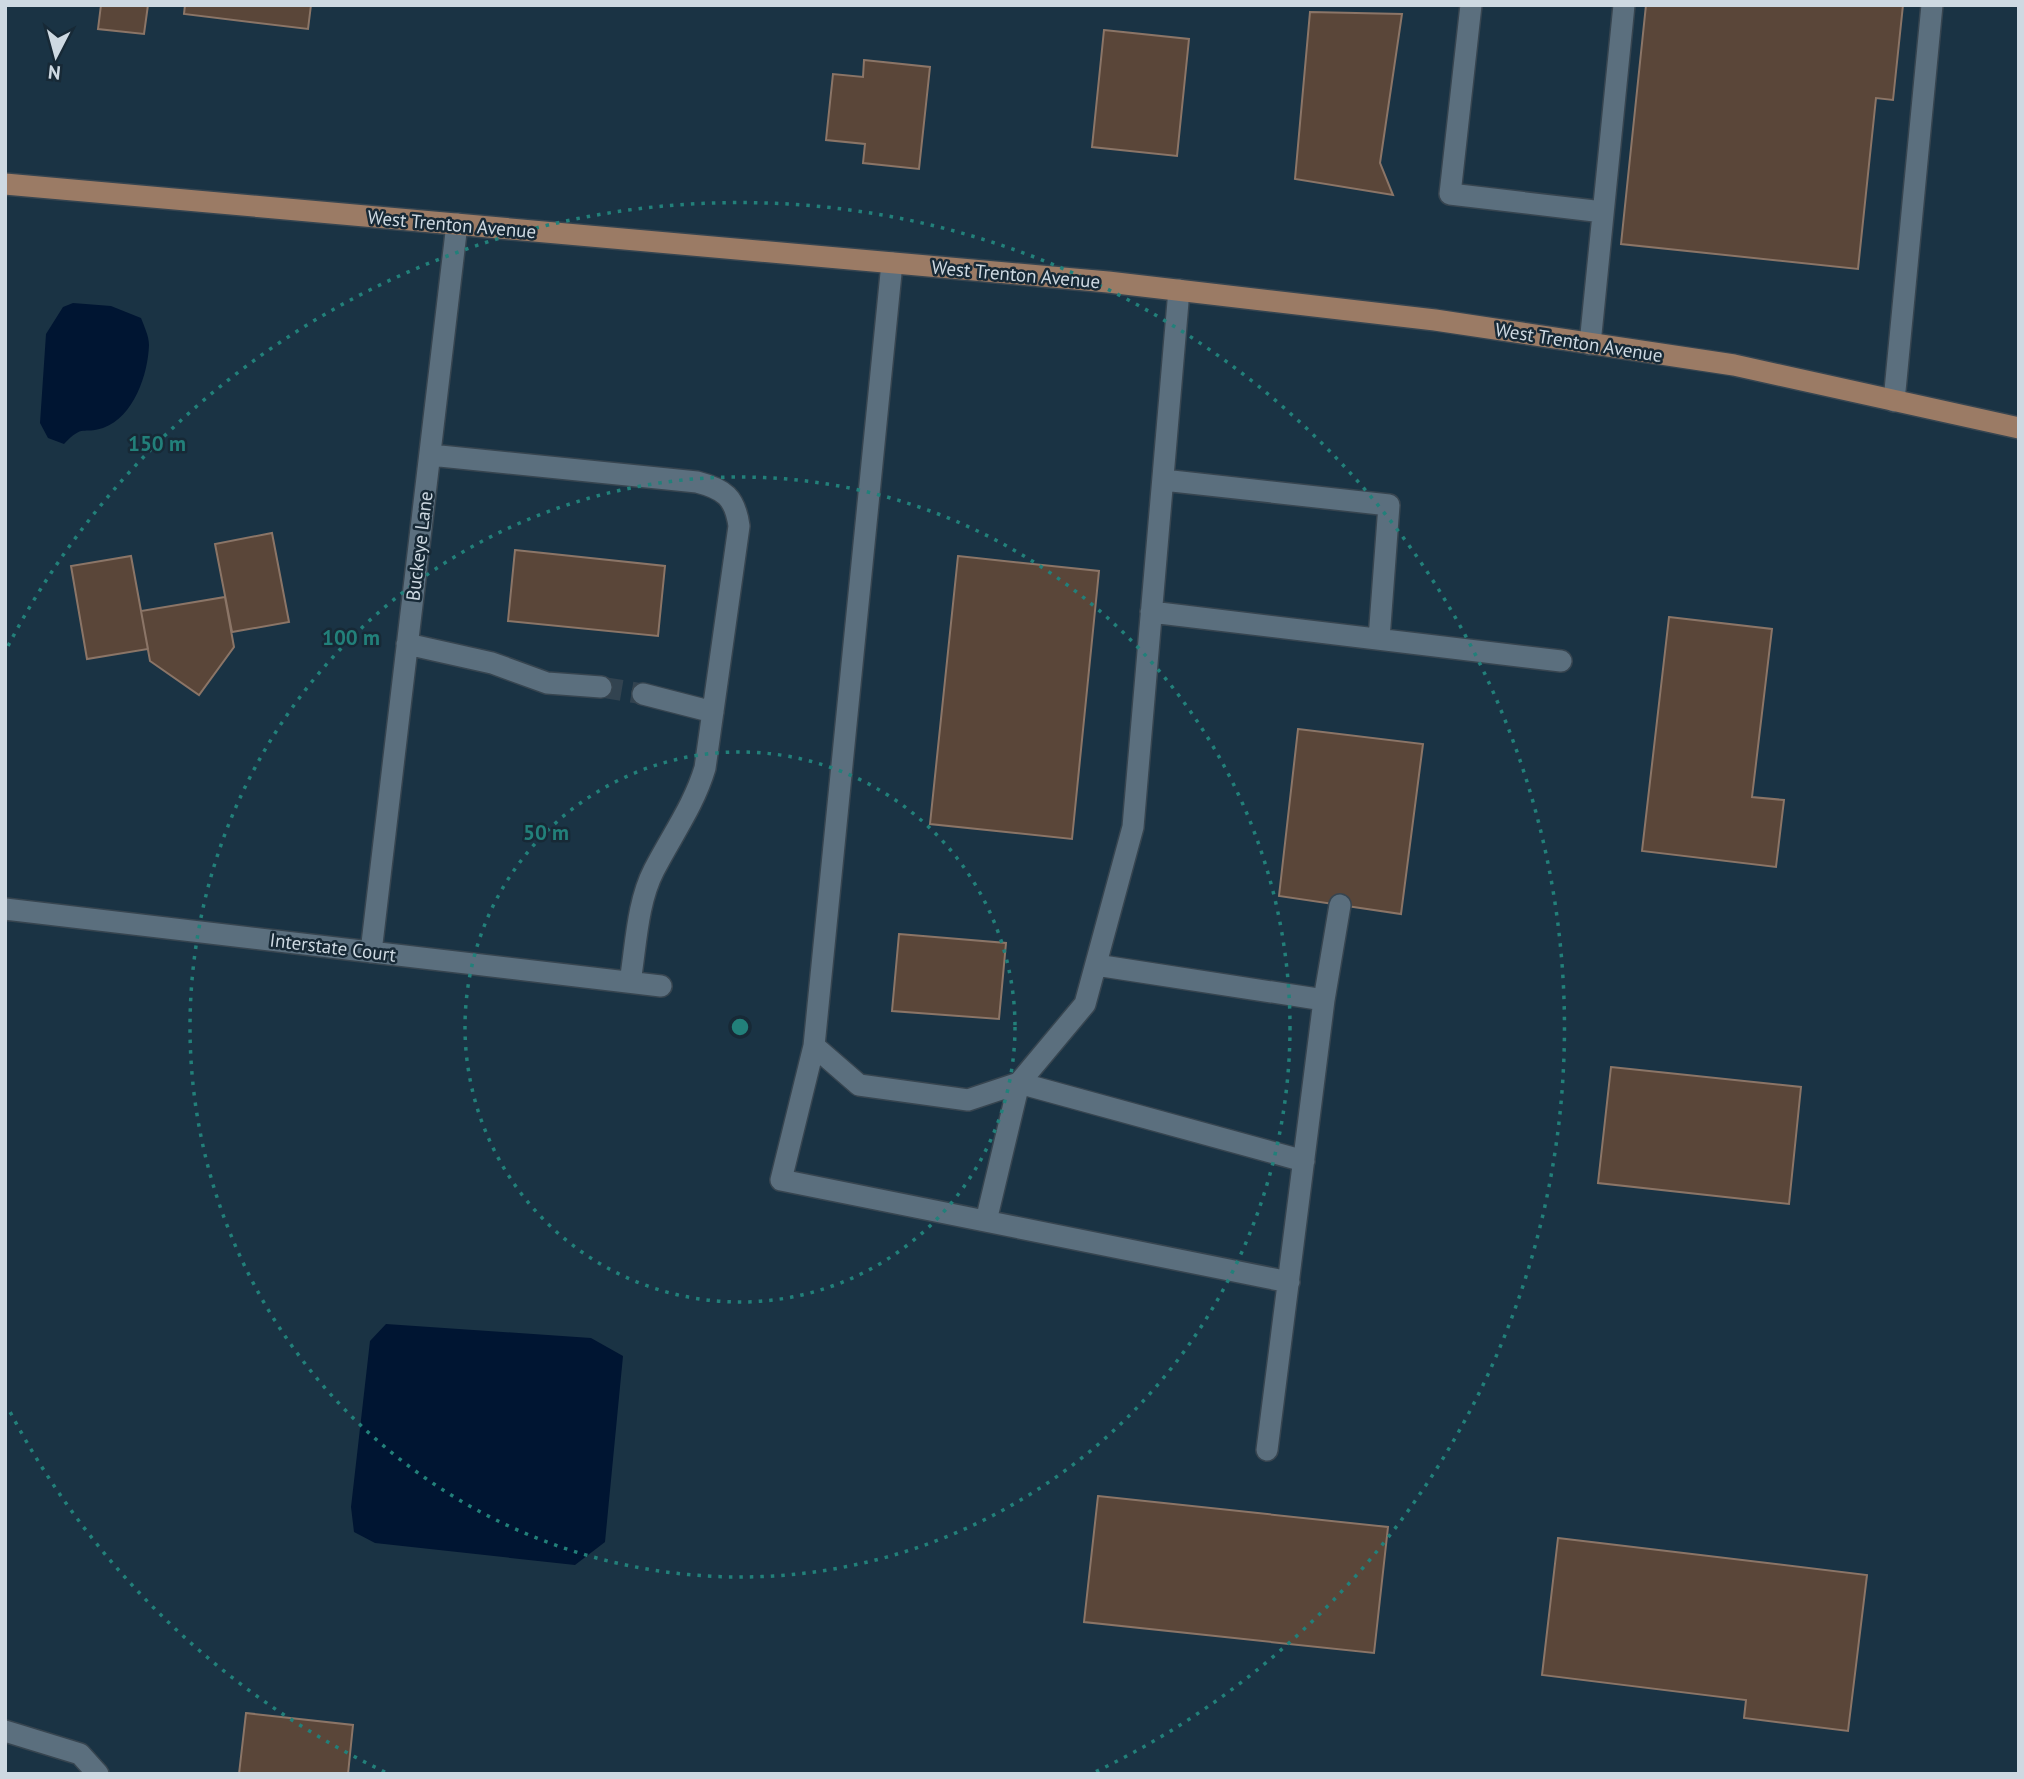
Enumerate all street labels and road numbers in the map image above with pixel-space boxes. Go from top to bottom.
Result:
street label: West Trenton Avenue [367,205,537,243]
street label: West Trenton Avenue [931,255,1101,293]
street label: West Trenton Avenue [1494,317,1664,367]
street label: Buckeye Lane [400,490,438,602]
street label: Interstate Court [268,927,398,967]

